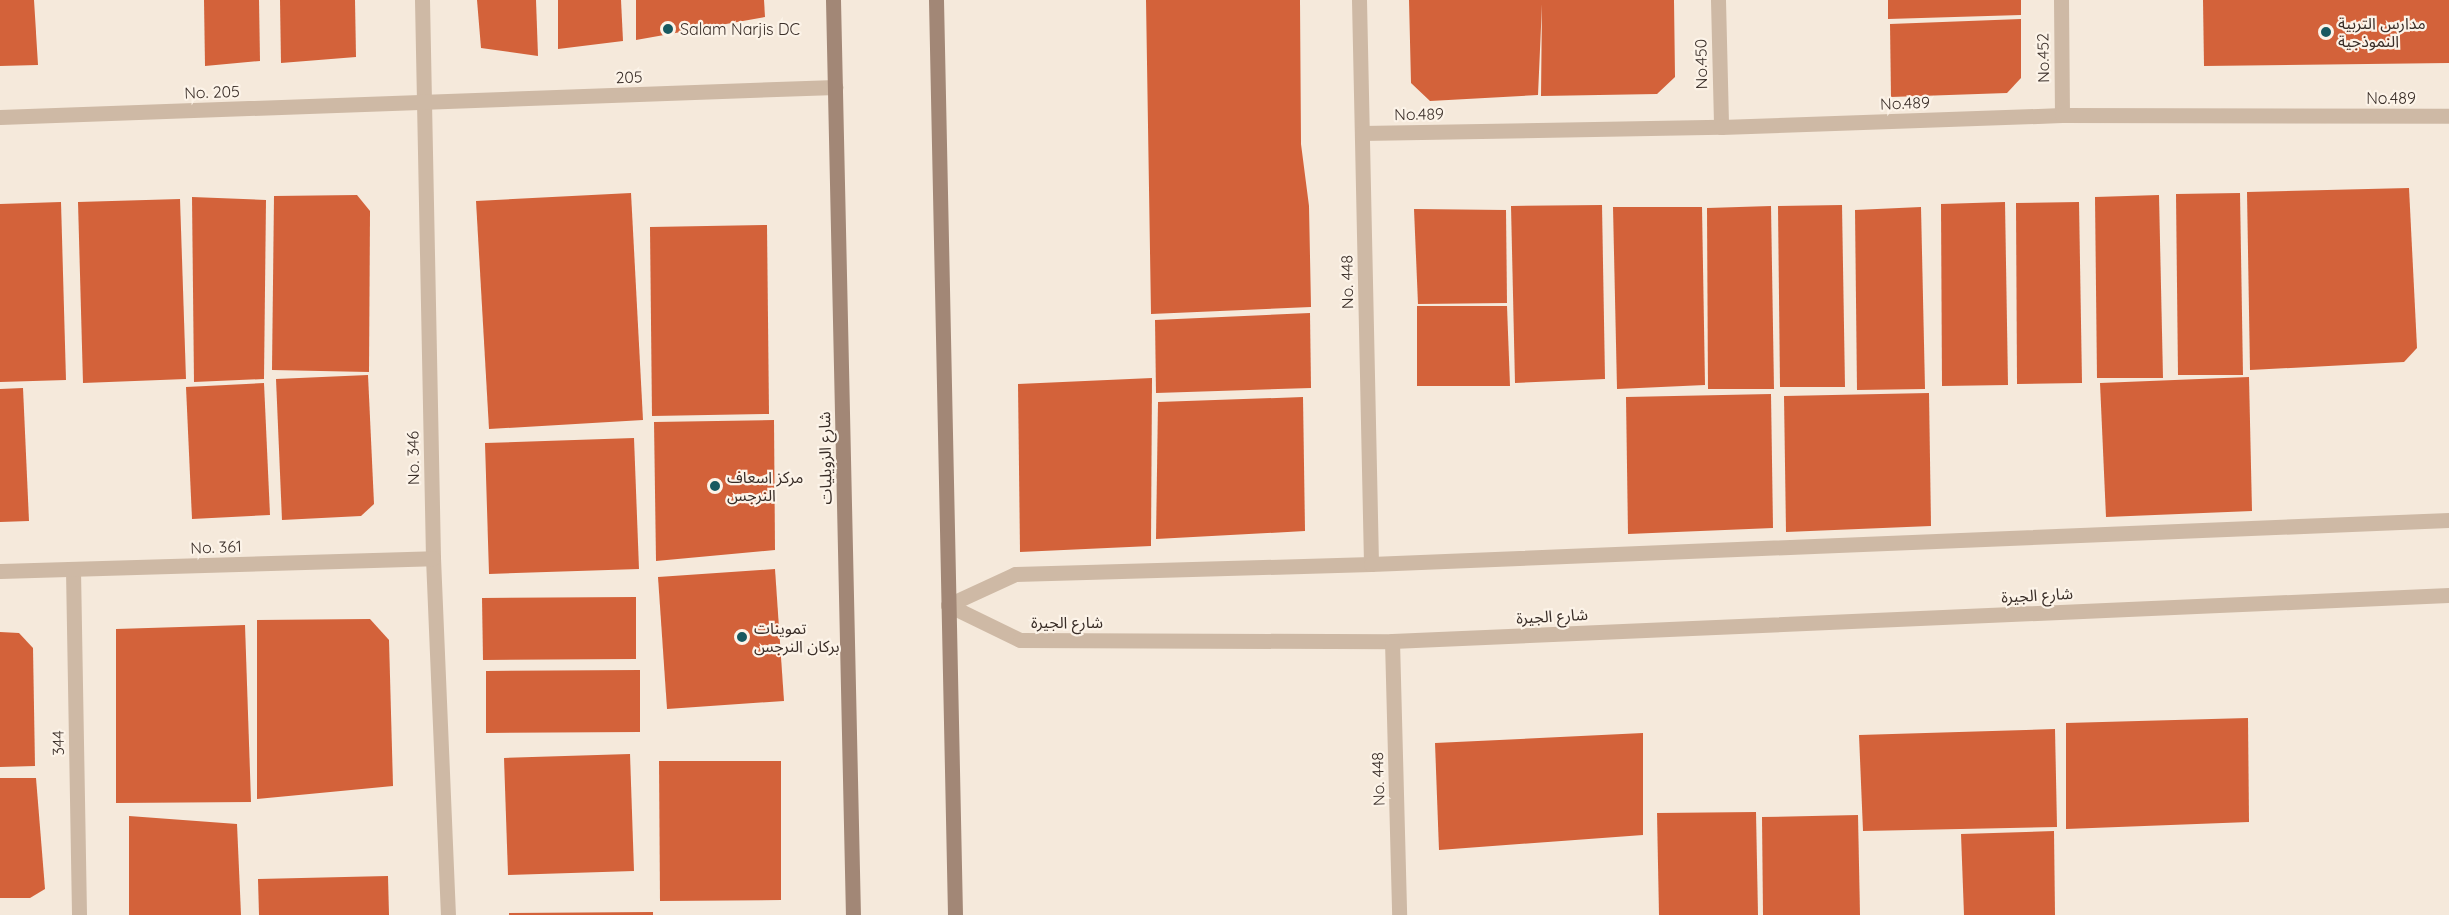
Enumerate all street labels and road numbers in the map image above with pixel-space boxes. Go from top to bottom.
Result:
street label: No.452 [2033,33,2053,83]
street label: No.450 [1691,39,1711,89]
street label: 205 [615,67,643,87]
street label: No. 205 [184,81,240,103]
street label: No.489 [2366,88,2416,108]
street label: No.489 [1880,93,1930,113]
street label: No.489 [1394,104,1444,124]
street label: No. 448 [1337,255,1357,309]
street label: شارع الزويليات [815,411,835,505]
street label: No. 346 [403,431,423,485]
street label: No. 361 [190,537,242,557]
street label: شارع الجيرة [2001,584,2073,606]
street label: شارع الجيرة [1516,605,1588,627]
street label: شارع الجيرة [1031,612,1103,632]
street label: 344 [48,730,68,756]
street label: No. 448 [1367,752,1389,806]

